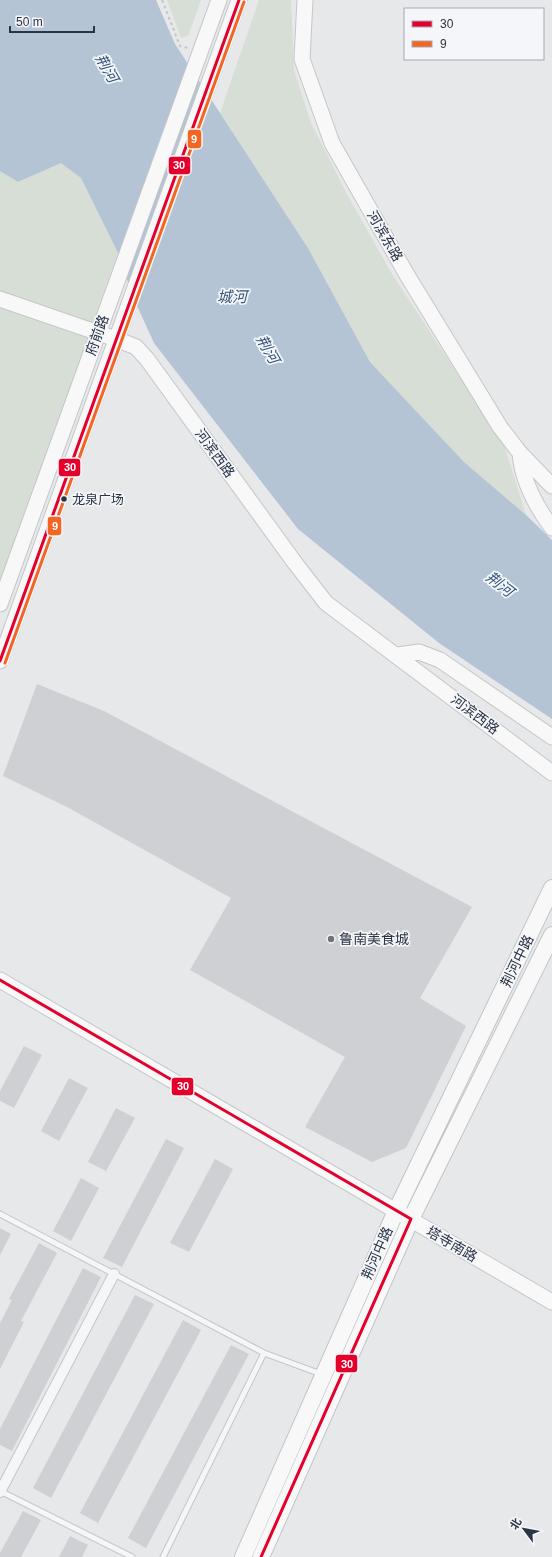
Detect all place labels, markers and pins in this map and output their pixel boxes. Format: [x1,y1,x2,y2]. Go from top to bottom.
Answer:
place label: 龙泉广场 [72,492,124,507]
marker: 龙泉广场 [59,494,69,504]
place label: 鲁南美食城 [339,931,409,947]
marker: 鲁南美食城 [326,934,336,944]

